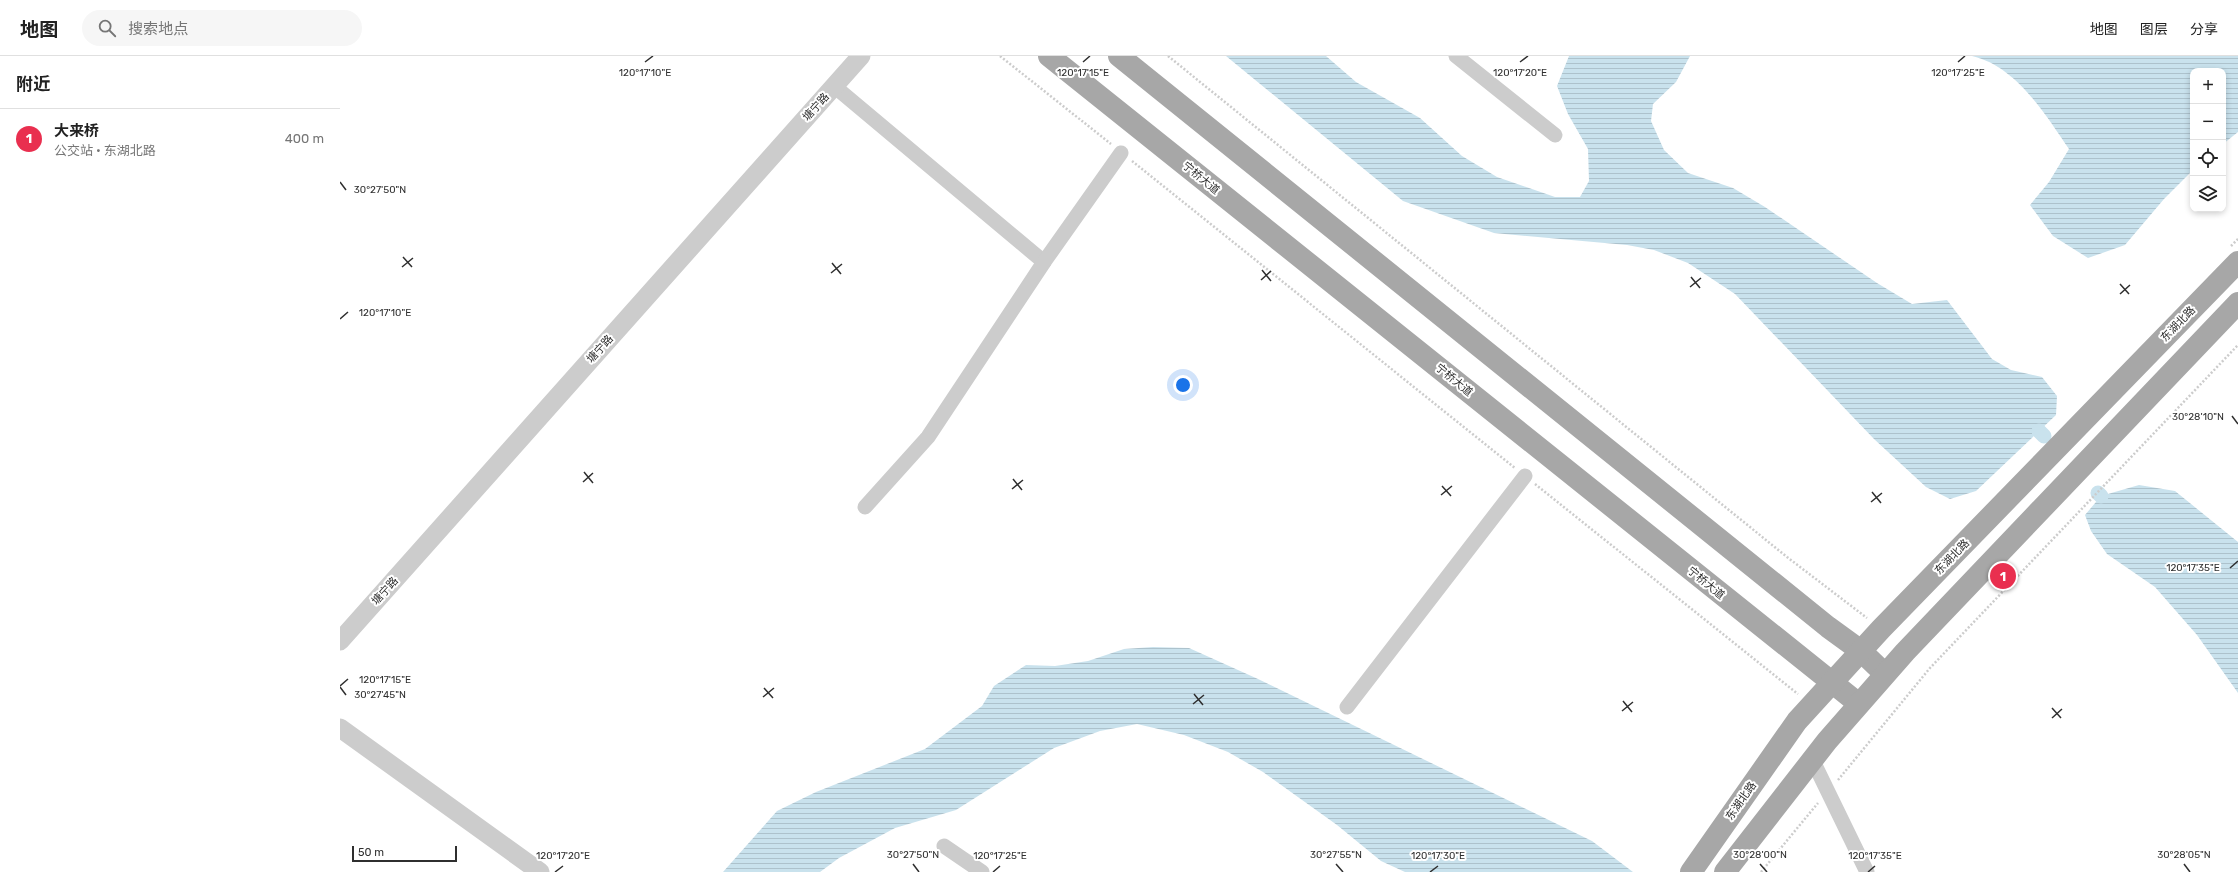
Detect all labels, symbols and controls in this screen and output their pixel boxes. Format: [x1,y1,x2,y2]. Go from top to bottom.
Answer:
search box [82,10,362,46]
icon: search [96,17,118,39]
text: 地图 [20,18,58,41]
text: 搜索地点 [128,20,188,38]
text: 地图 [2090,21,2118,38]
text: 图层 [2140,21,2168,38]
text: 分享 [2190,21,2218,38]
text: 120°17'10"E [619,67,671,79]
text: 120°17'15"E [1057,67,1109,79]
text: 120°17'20"E [1493,67,1547,79]
text: 120°17'25"E [1931,67,1985,79]
map controls [2190,68,2226,212]
button: + [2190,68,2226,104]
text: 附近 [16,74,50,94]
street label: 塘宁路 [800,90,832,124]
button: − [2190,104,2226,140]
text: 大来桥 [54,122,99,140]
text: 1 [26,131,32,146]
text: 400 m [285,131,324,146]
button: locate [2190,140,2226,176]
text: 公交站 · 东湖北路 [54,143,156,158]
street label: 宁桥大道 [1180,159,1222,197]
button: layers [2190,176,2226,212]
text: 30°27'50"N [354,184,406,196]
street label: 东湖北路 [2158,304,2198,344]
text: 120°17'10"E [359,307,411,319]
street label: 塘宁路 [584,332,616,366]
street label: 宁桥大道 [1433,361,1475,399]
your location [1173,375,1193,395]
text: 30°28'10"N [2172,411,2224,423]
street label: 东湖北路 [1932,537,1972,577]
pin: 1 [1990,561,2016,591]
text: 120°17'35"E [2166,562,2220,574]
street label: 宁桥大道 [1685,564,1727,602]
street label: 塘宁路 [369,574,401,608]
text: 120°17'15"E [359,674,411,686]
text: 30°27'45"N [354,689,406,701]
street label: 东湖北路 [1723,779,1759,823]
scale bar [352,844,457,863]
text: 50 m [358,846,384,859]
text: 30°27'50"N [887,849,939,861]
text: 30°27'55"N [1310,849,1362,861]
text: 30°28'00"N [1733,849,1787,861]
text: 30°28'05"N [2157,849,2211,861]
text: 120°17'20"E [536,850,590,862]
text: 120°17'25"E [973,850,1027,862]
text: 120°17'30"E [1411,850,1465,862]
text: 120°17'35"E [1848,850,1902,862]

